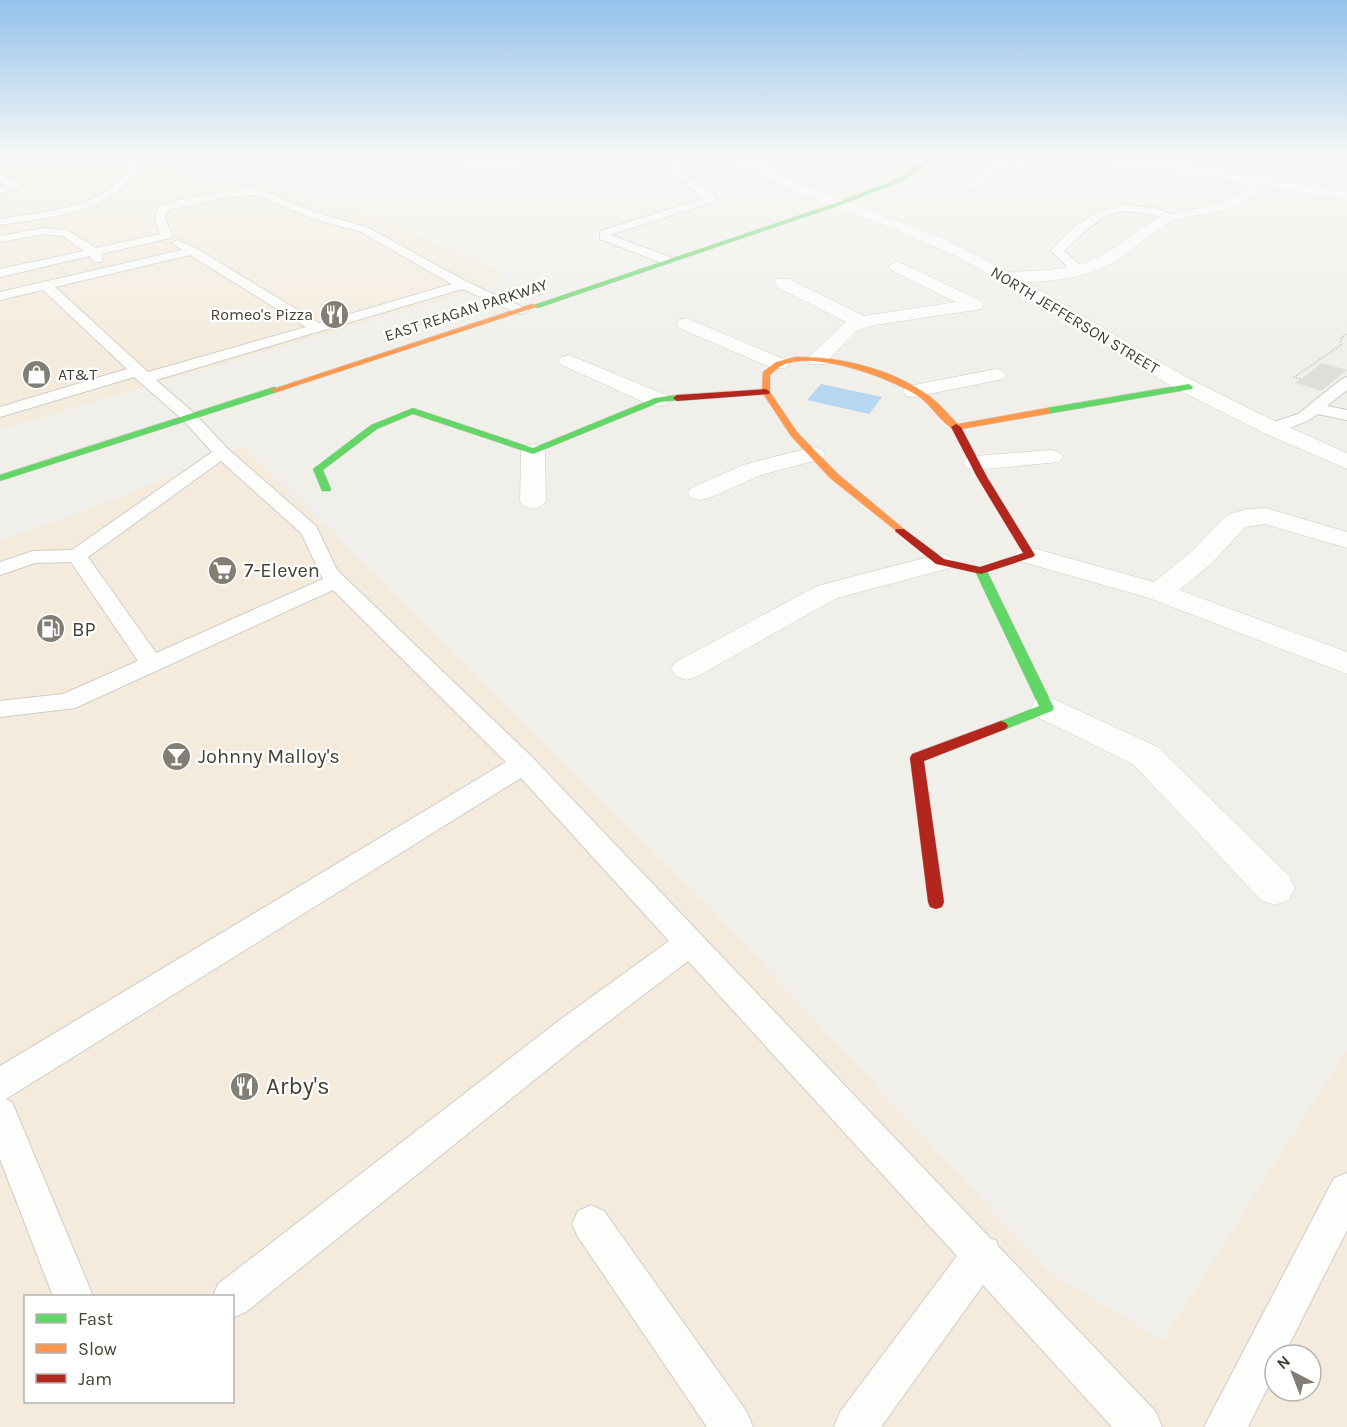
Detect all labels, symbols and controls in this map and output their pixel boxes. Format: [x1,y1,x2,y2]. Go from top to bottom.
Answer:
street label: NORTH JEFFERSON STREET [987,262,1163,378]
street label: EAST REAGAN PARKWAY [382,275,550,345]
restaurant icon: Romeo's Pizza [318,298,350,330]
place label: Romeo's Pizza [211,305,313,324]
shop icon: AT&T [21,358,53,390]
place label: AT&T [58,365,97,384]
supermarket icon: 7-Eleven [207,554,239,586]
place label: 7-Eleven [244,559,320,582]
fuel station icon: BP [35,613,67,645]
place label: BP [72,618,96,641]
bar icon: Johnny Malloy's [161,740,193,772]
place label: Johnny Malloy's [198,745,340,768]
restaurant icon: Arby's [229,1070,261,1102]
place label: Arby's [266,1072,330,1100]
legend [24,1295,234,1403]
text: Fast [78,1308,113,1330]
text: Slow [78,1338,117,1360]
north arrow [1263,1343,1323,1403]
text: N [1273,1351,1294,1373]
text: Jam [78,1368,112,1390]

